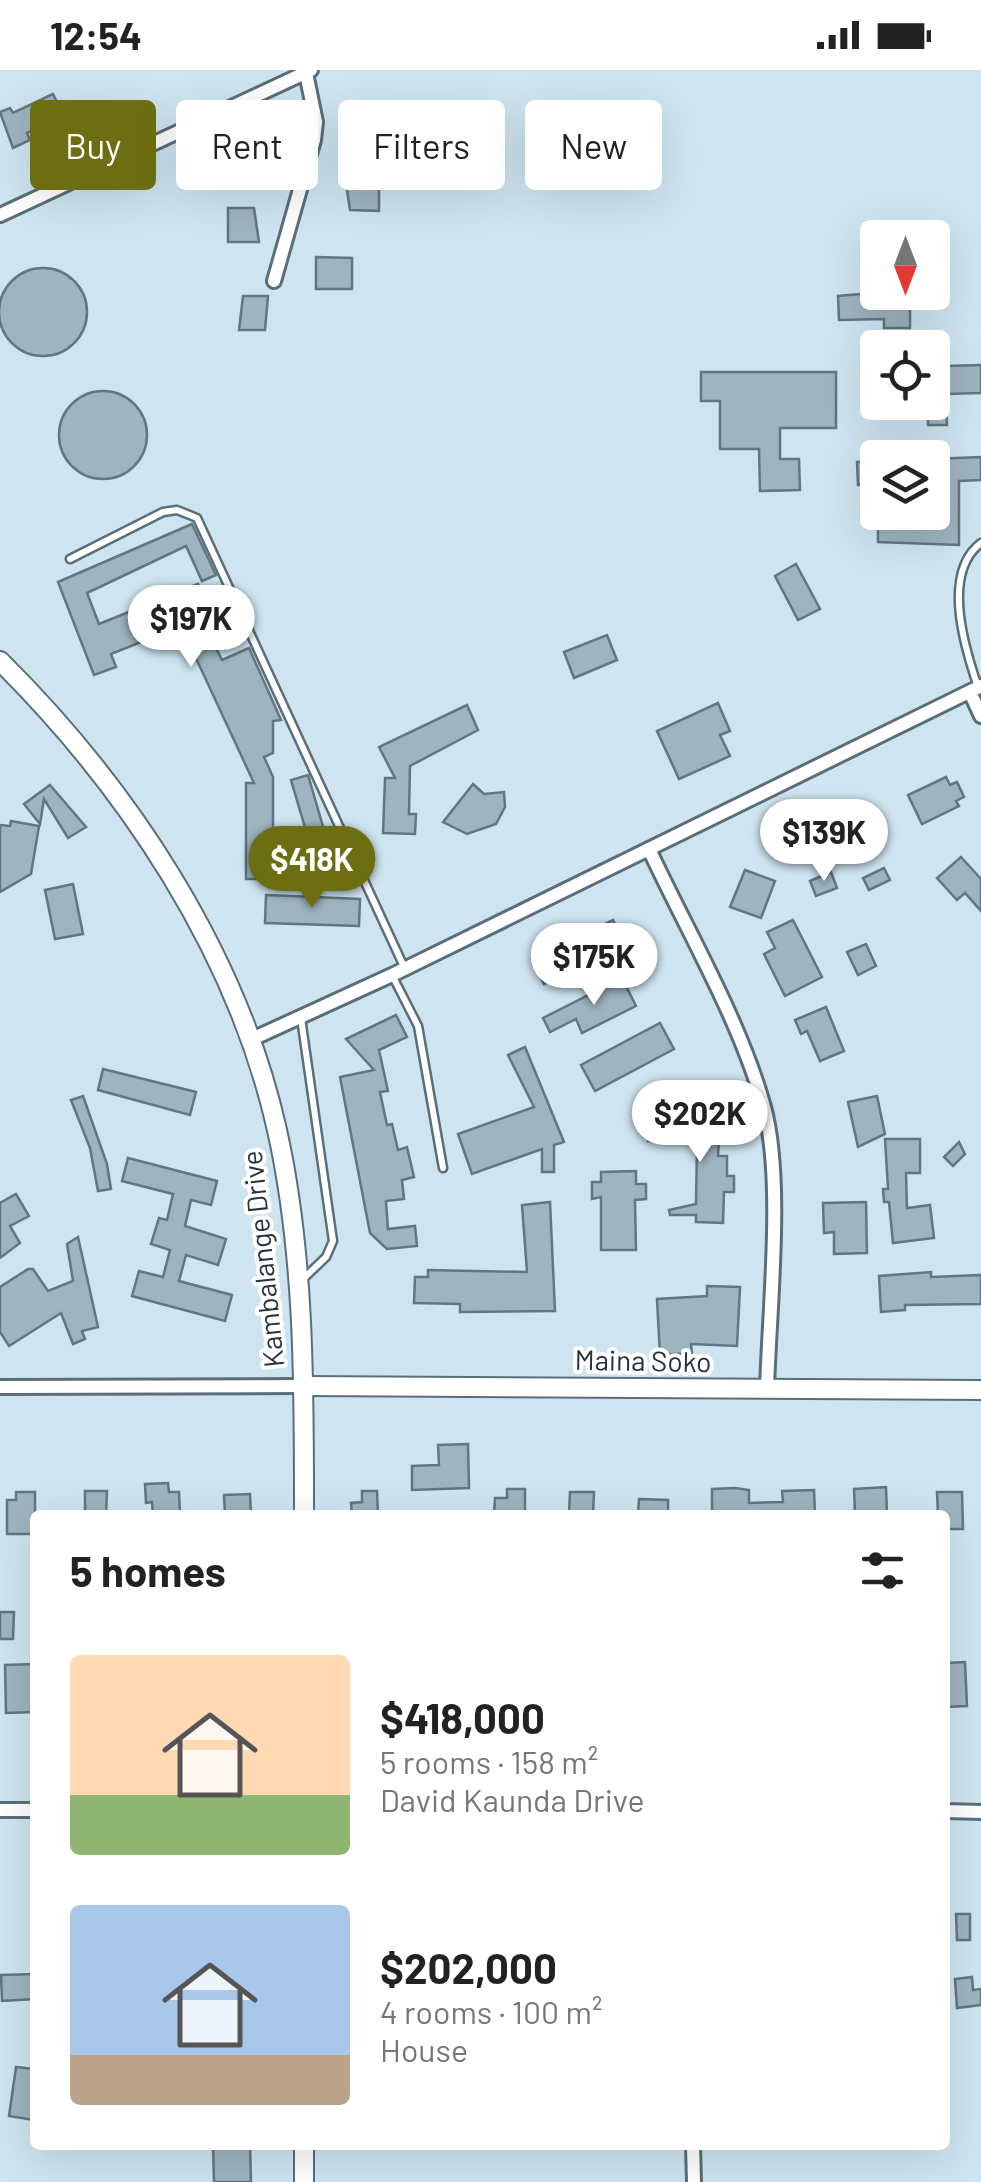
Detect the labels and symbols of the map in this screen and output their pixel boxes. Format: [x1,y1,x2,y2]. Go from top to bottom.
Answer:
north arrow [860,220,950,310]
pin: $197K [121,585,261,670]
pin: $139K [754,799,894,884]
pin: $418K [242,826,382,911]
pin: $175K [524,923,664,1008]
pin: $202K [630,1080,770,1165]
street label: Kambalange Drive [234,1149,290,1369]
street label: Maina Soko [574,1342,712,1378]

